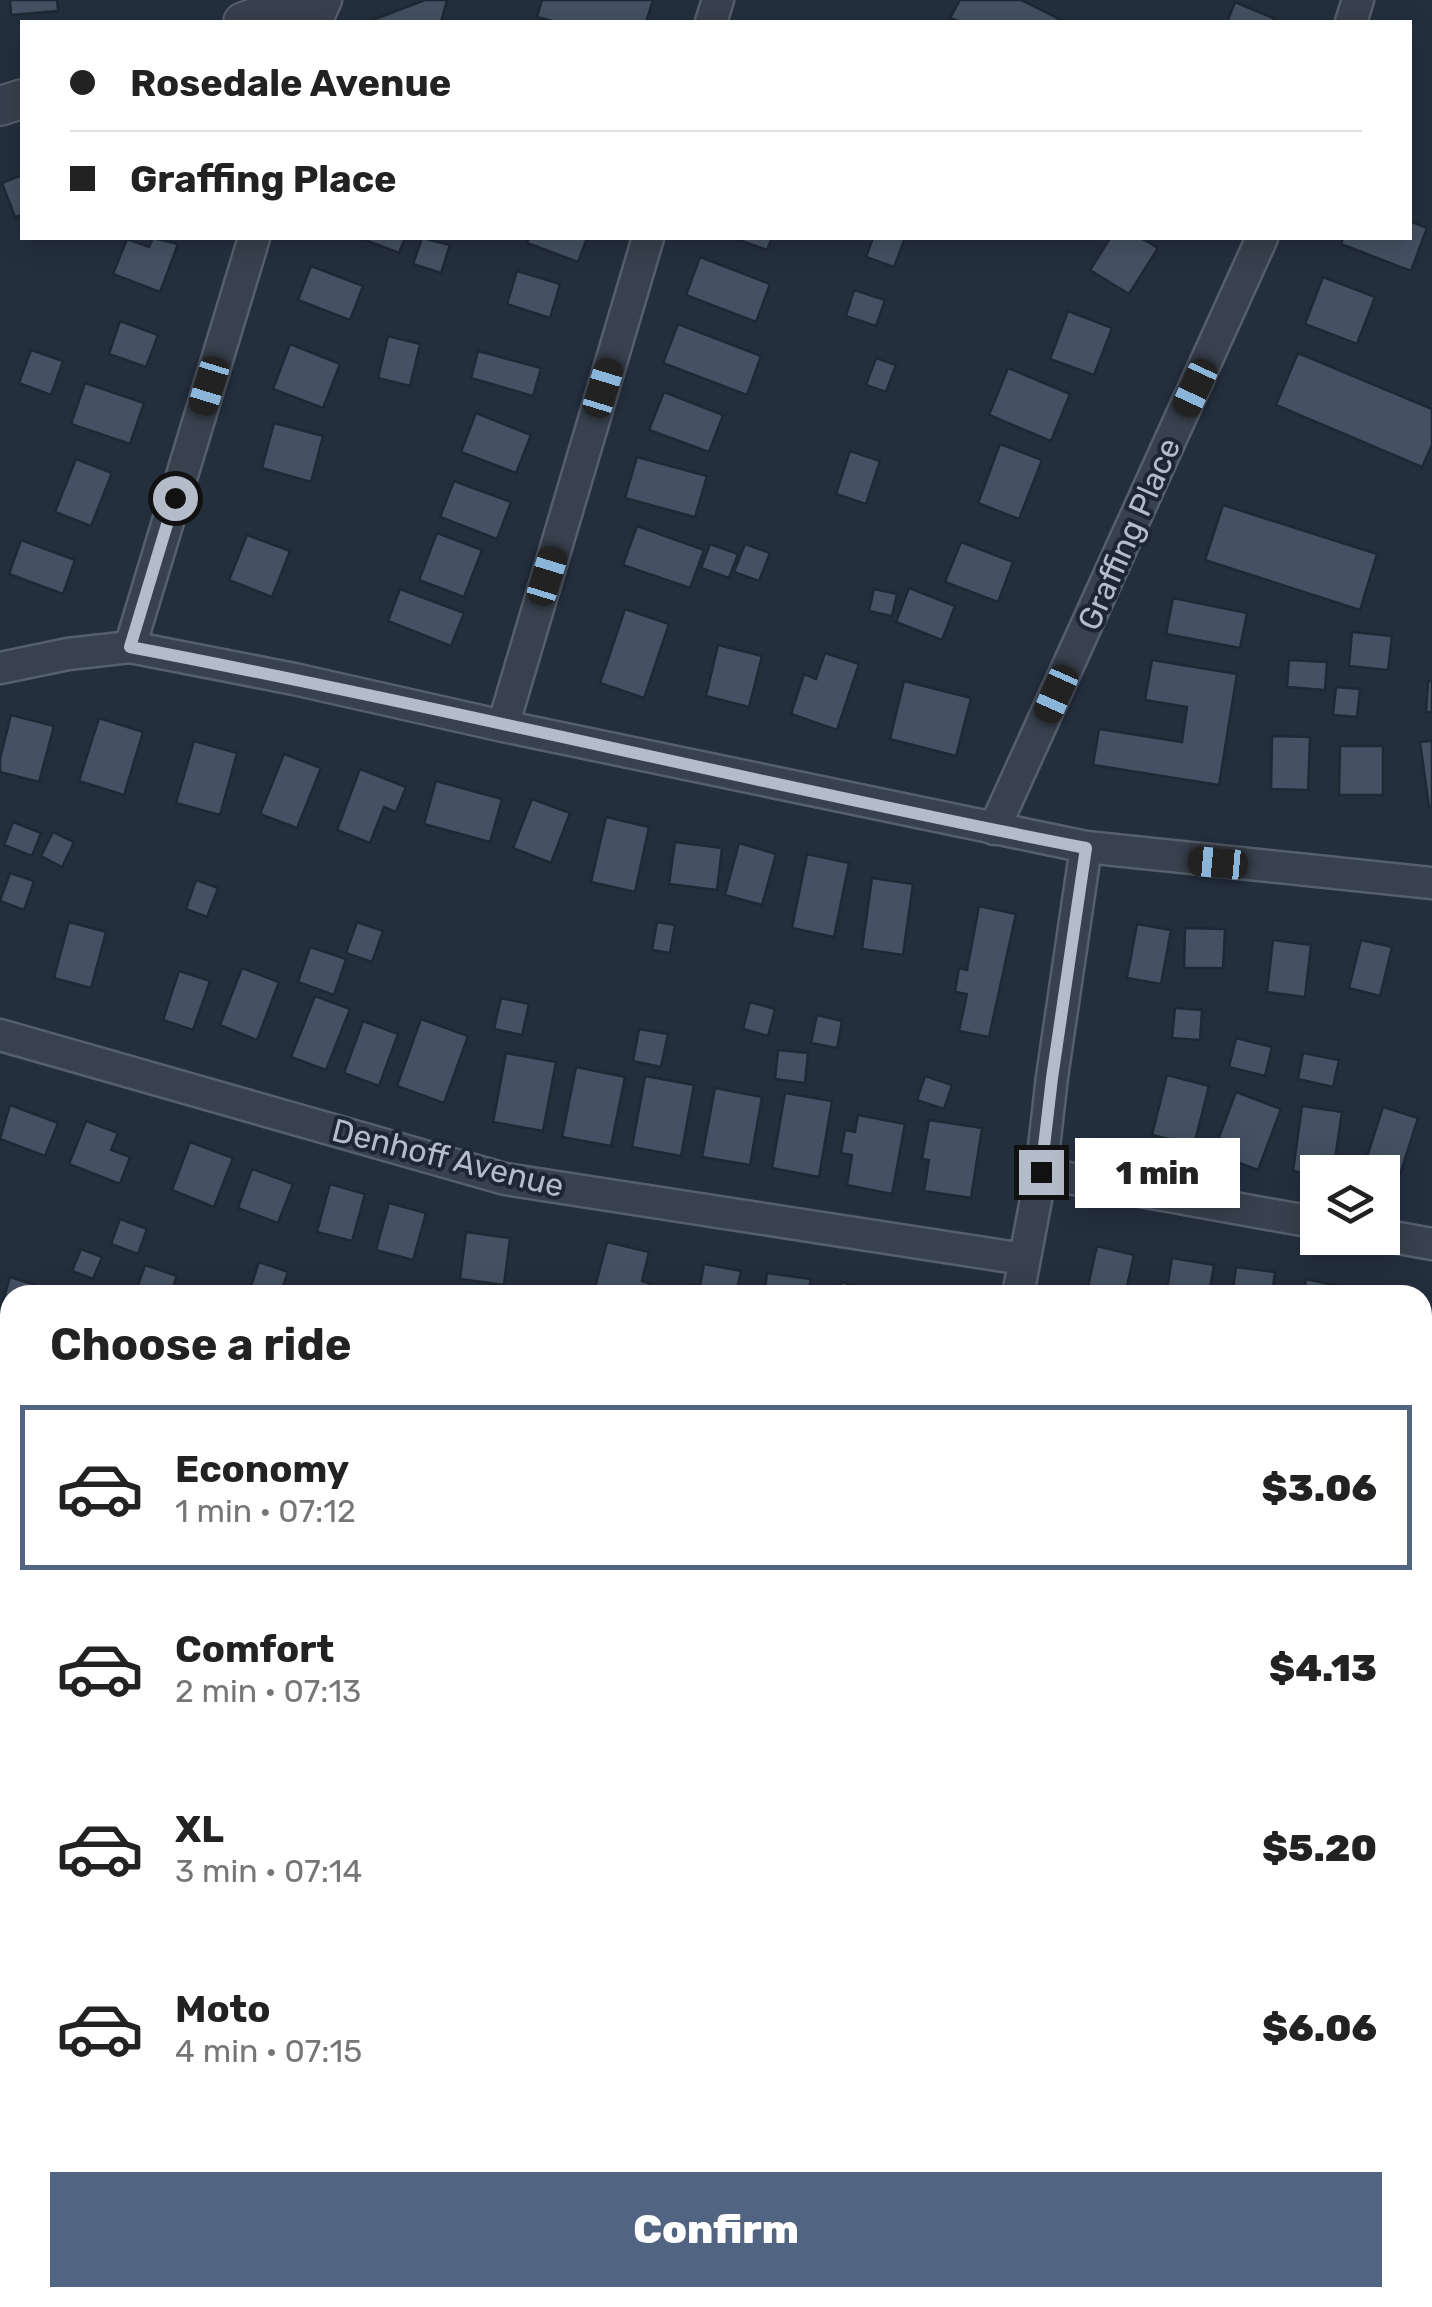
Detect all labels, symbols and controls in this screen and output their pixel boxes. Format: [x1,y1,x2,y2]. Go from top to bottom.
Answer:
text: Rosedale Avenue [130,60,451,106]
text: Graffing Place [130,156,397,202]
car [186,353,232,419]
car [1169,354,1221,422]
car [580,355,626,421]
street label: Graffing Place [1070,432,1188,636]
route start [153,476,198,521]
car [524,543,570,609]
car [1030,660,1082,728]
car [1187,845,1249,881]
street label: Denhoff Avenue [328,1111,568,1205]
callout: 1 min [1076,1137,1241,1207]
route end [1019,1150,1064,1195]
text: 1 min [1116,1154,1199,1192]
map controls [1300,1155,1400,1255]
button: layers [1300,1155,1400,1255]
text: Choose a ride [50,1318,352,1371]
icon: car [55,1443,145,1533]
text: Economy [175,1446,349,1492]
text: $3.06 [1262,1465,1377,1511]
text: 1 min · 07:12 [175,1492,356,1530]
icon: car [55,1623,145,1713]
text: Comfort [175,1626,334,1672]
text: $4.13 [1269,1645,1377,1691]
text: 2 min · 07:13 [175,1672,361,1710]
icon: car [55,1803,145,1893]
text: XL [175,1806,224,1852]
text: $5.20 [1262,1825,1377,1871]
text: 3 min · 07:14 [175,1852,362,1890]
icon: car [55,1983,145,2073]
text: Moto [175,1986,271,2032]
text: $6.06 [1262,2005,1377,2051]
text: 4 min · 07:15 [175,2032,362,2070]
button: Confirm [50,2172,1382,2287]

